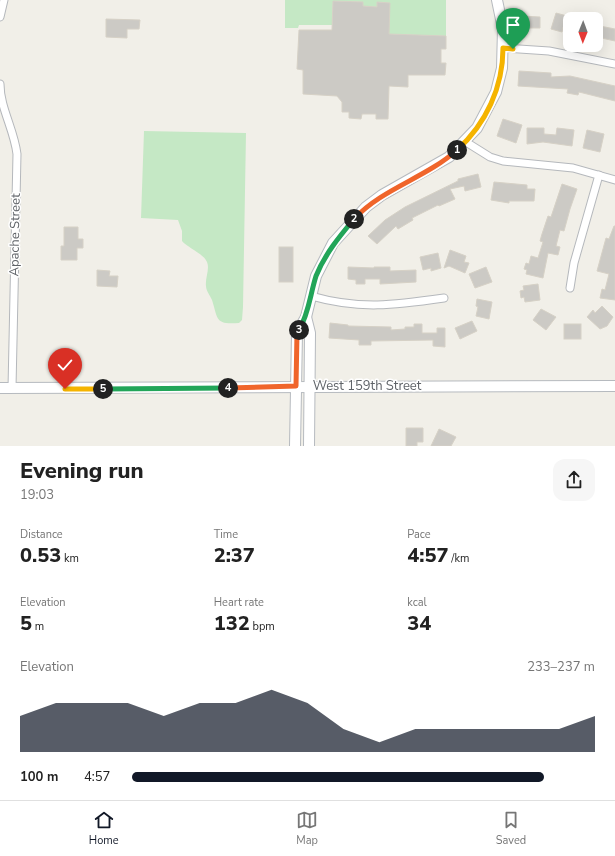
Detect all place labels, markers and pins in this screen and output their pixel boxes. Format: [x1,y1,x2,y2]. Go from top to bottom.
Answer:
pin [496,8,530,49]
pin: 1 [447,140,467,160]
pin: 2 [344,209,364,229]
pin: 3 [289,320,309,340]
pin [48,348,82,389]
pin: 4 [218,378,238,398]
pin: 5 [93,379,113,399]

